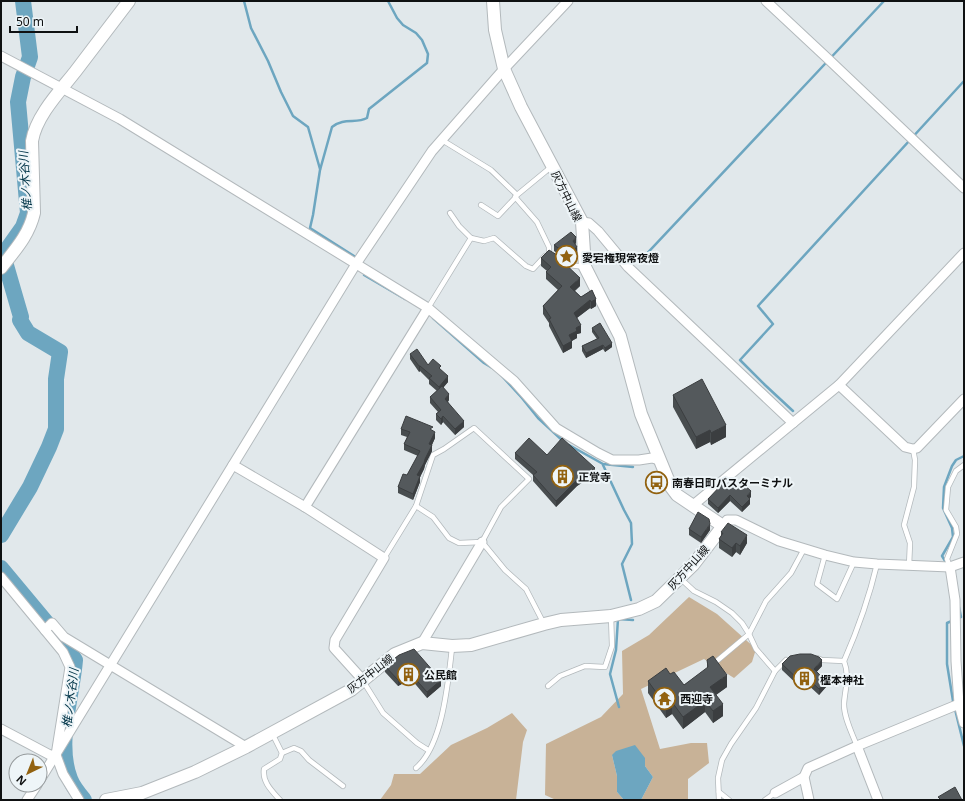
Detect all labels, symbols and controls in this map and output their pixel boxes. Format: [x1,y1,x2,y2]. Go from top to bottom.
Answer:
scale bar [10,8,77,34]
text: 50 m [16,13,44,30]
water label: 椎ノ木谷川 [14,148,36,212]
street label: 灰方中山線 [548,168,586,224]
place icon: 愛宕権現常夜燈 [553,244,579,270]
place label: 愛宕権現常夜燈 [582,250,659,265]
building icon: 正覚寺 [550,463,576,489]
place label: 正覚寺 [578,469,611,484]
bus stop icon: 南春日町バスターミナル [643,469,669,495]
place label: 南春日町バスターミナル [672,475,793,490]
street label: 灰方中山線 [664,542,712,592]
street label: 灰方中山線 [344,650,396,696]
building icon: 公民館 [396,661,422,687]
water label: 椎ノ木谷川 [58,665,82,729]
building icon: 樫本神社 [792,666,818,692]
place label: 公民館 [424,667,457,682]
place label: 樫本神社 [820,672,864,687]
temple icon: 西迎寺 [652,685,678,711]
place label: 西迎寺 [680,691,713,706]
north arrow [8,753,48,793]
text: N [12,772,29,789]

